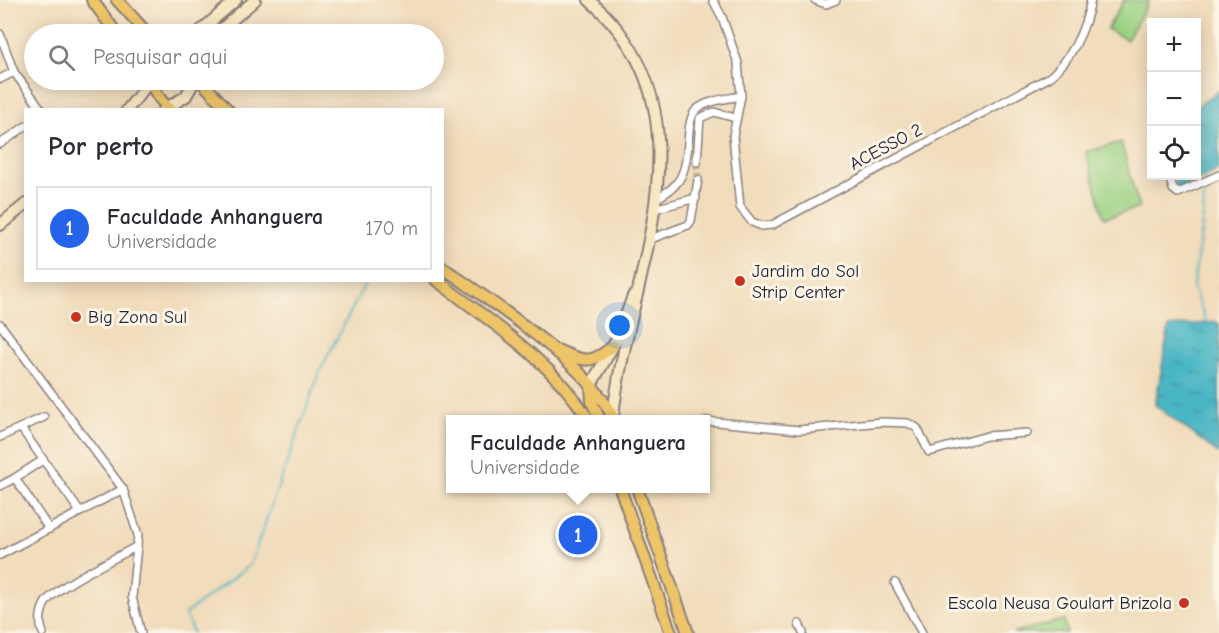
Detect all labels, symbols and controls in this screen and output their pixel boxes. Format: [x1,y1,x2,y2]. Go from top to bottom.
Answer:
map controls [1147,18,1201,180]
button: + [1147,18,1201,72]
search box [24,24,444,90]
icon: search [45,41,78,74]
text: Pesquisar aqui [93,44,228,70]
button: − [1147,72,1201,126]
street label: ACESSO 2 [846,119,926,175]
button: locate [1147,126,1201,180]
text: Por perto [48,132,154,162]
text: Faculdade Anhanguera [107,204,323,230]
text: 1 [66,217,73,240]
text: 170 m [365,217,418,240]
text: Universidade [107,230,217,253]
place label: Jardim do Sol Strip Center [752,261,859,303]
marker: Jardim do Sol Strip Center [733,274,747,288]
place label: Big Zona Sul [88,307,187,328]
marker: Big Zona Sul [69,310,83,324]
your location [605,311,634,340]
popup [446,415,710,493]
text: Faculdade Anhanguera [470,430,686,456]
text: Universidade [470,456,580,479]
pin: 1 [558,512,598,558]
place label: Escola Neusa Goulart Brizola [948,593,1172,614]
marker: Escola Neusa Goulart Brizola [1177,596,1191,610]

